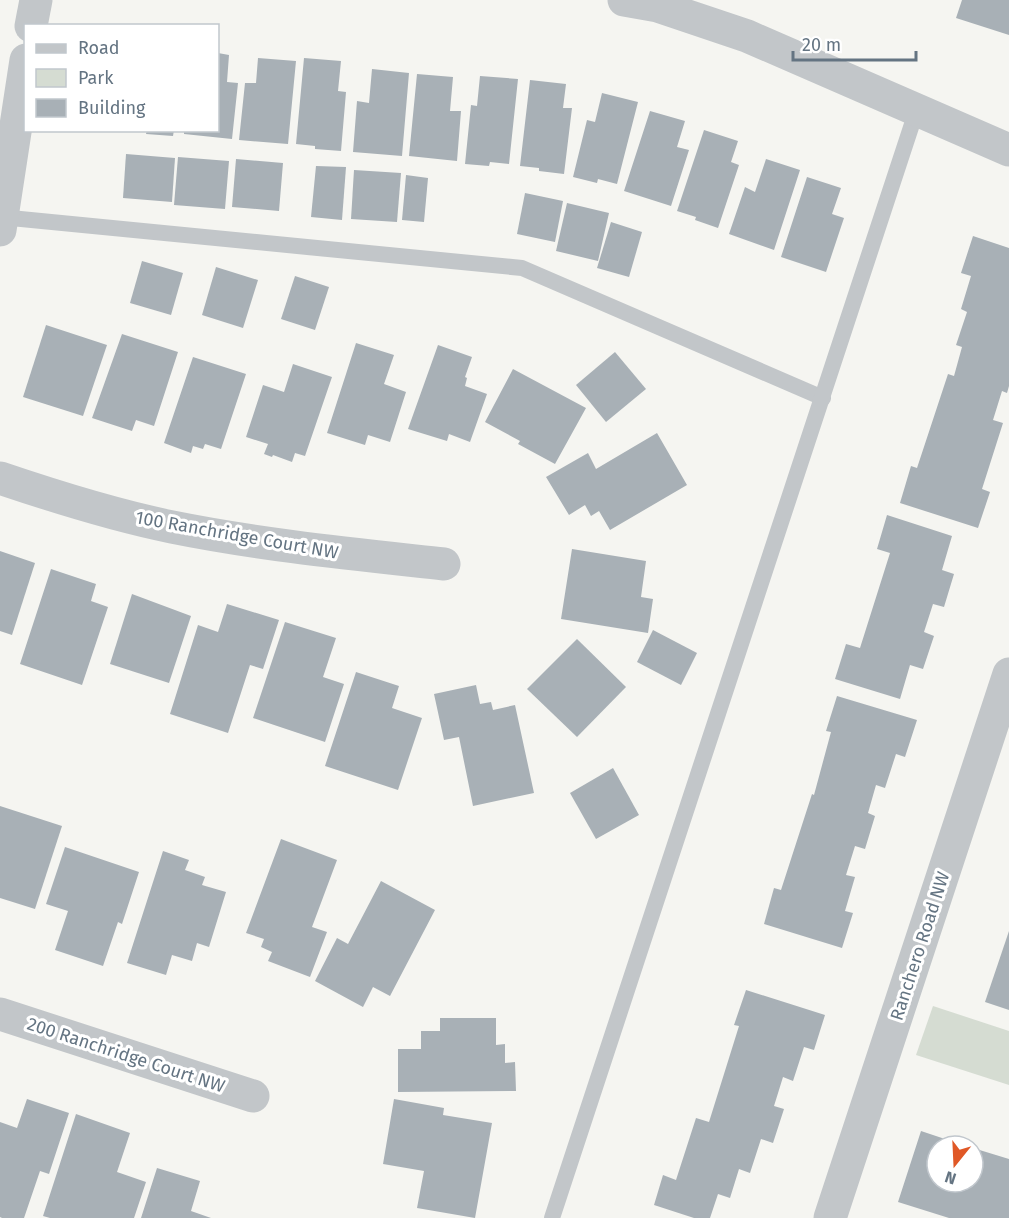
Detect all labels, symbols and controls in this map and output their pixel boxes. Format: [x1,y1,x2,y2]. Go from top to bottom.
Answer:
legend [24,24,219,132]
scale bar [793,24,916,62]
text: 20 m [802,34,841,56]
text: Road [78,37,120,59]
text: Park [78,67,114,89]
text: Building [78,97,146,119]
street label: 100 Ranchridge Court NW [134,506,340,564]
street label: Ranchero Road NW [886,869,954,1023]
street label: 200 Ranchridge Court NW [24,1013,228,1097]
north arrow [925,1134,985,1194]
text: N [943,1167,958,1188]

